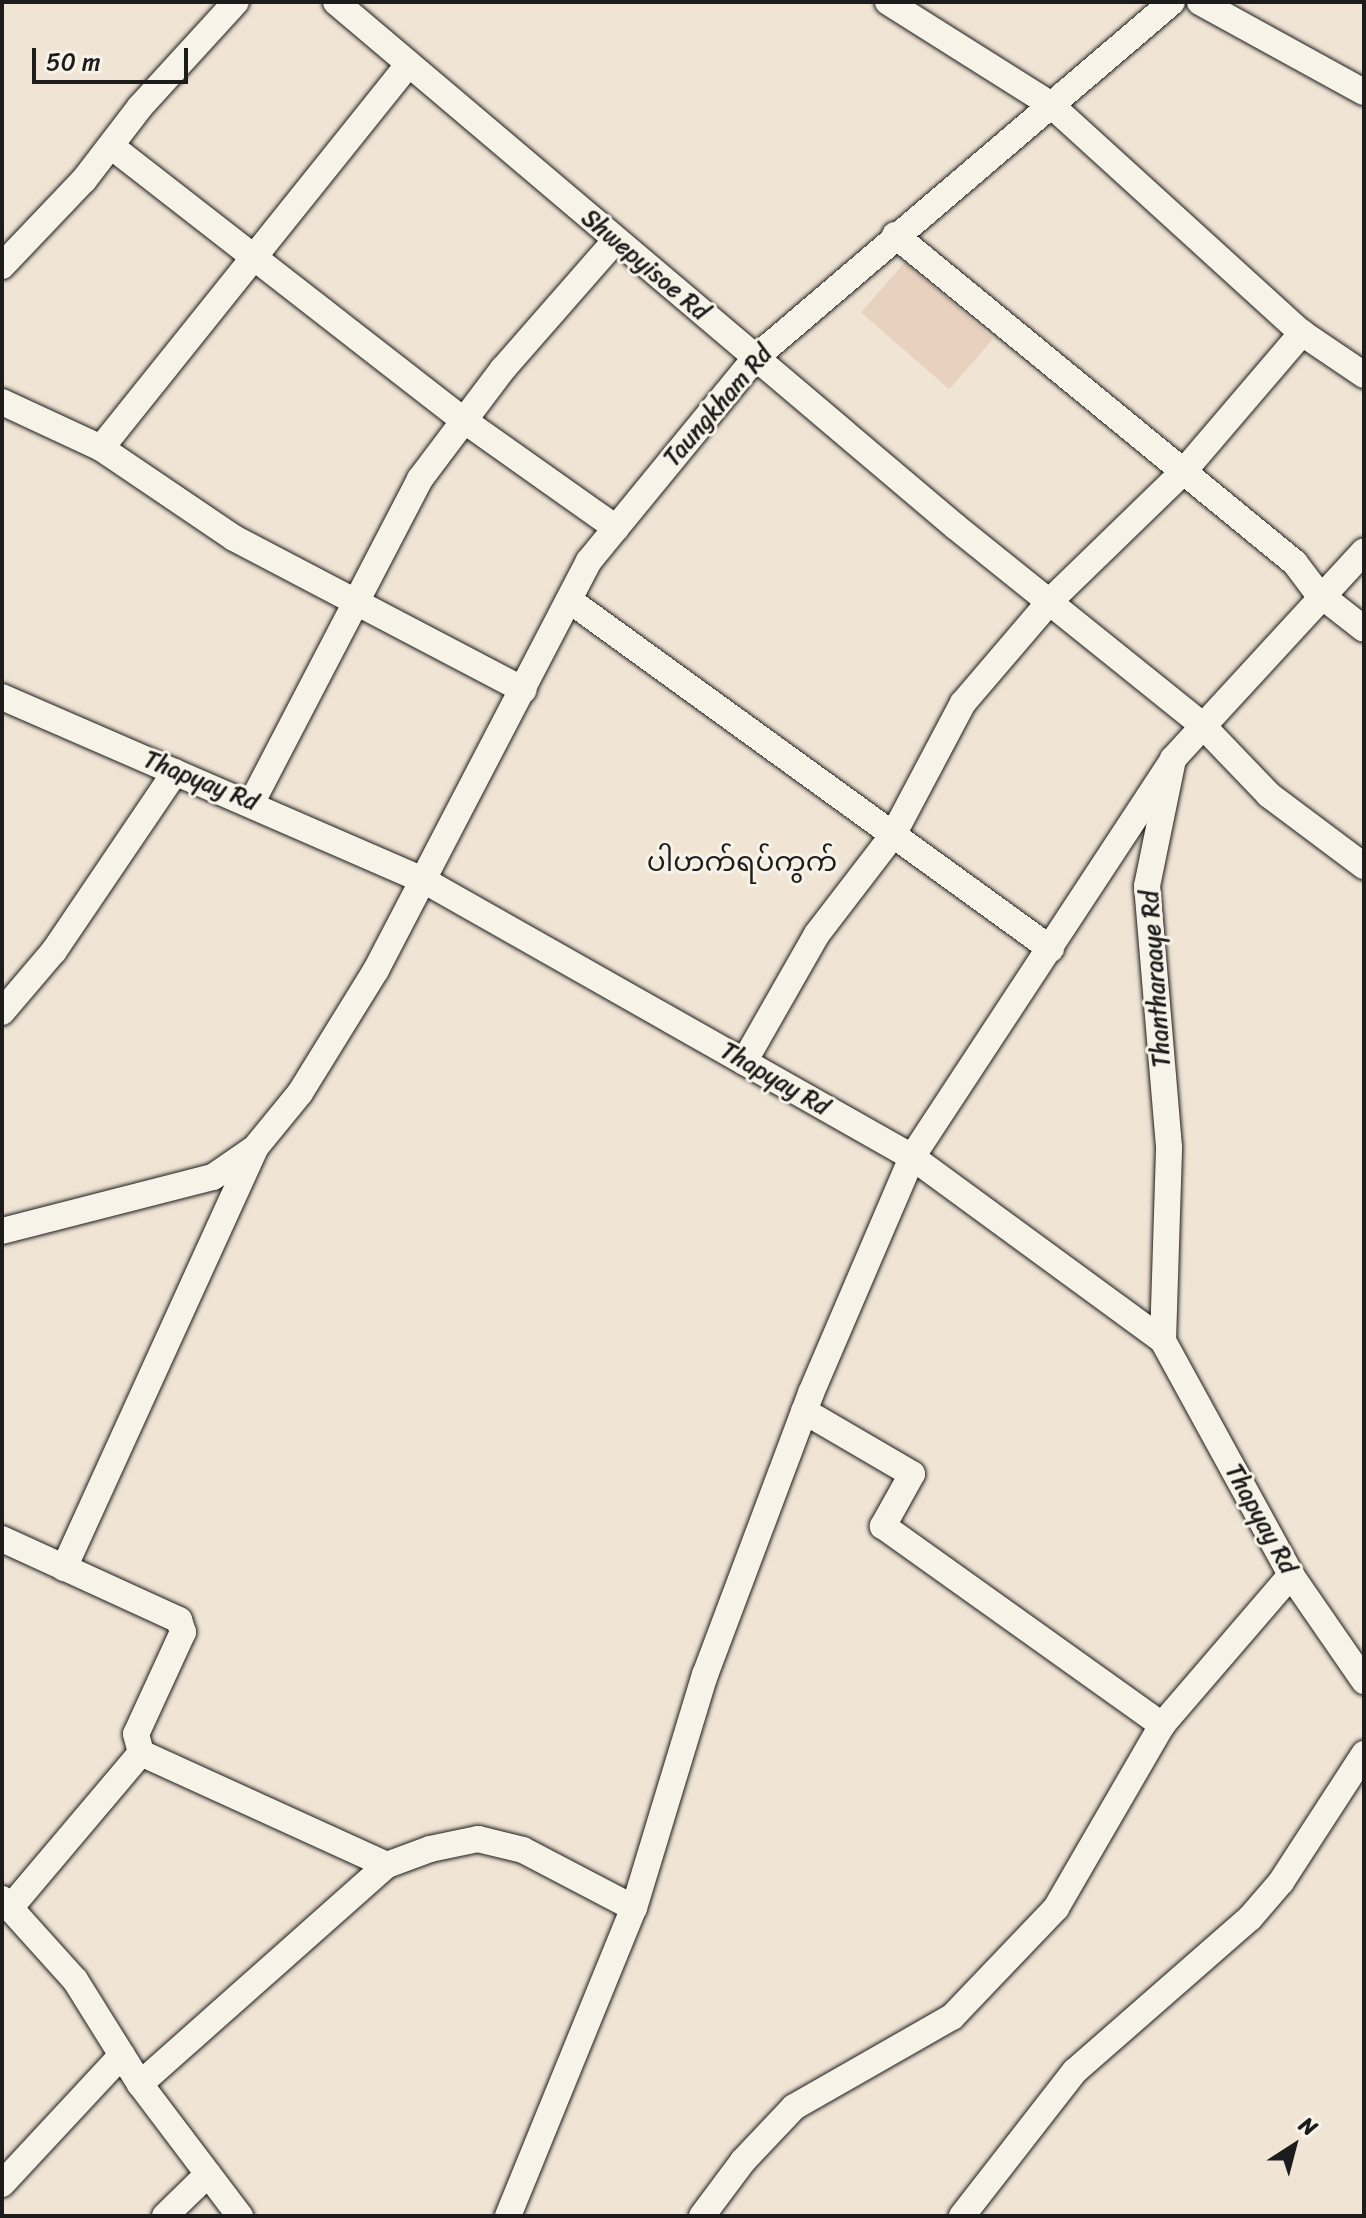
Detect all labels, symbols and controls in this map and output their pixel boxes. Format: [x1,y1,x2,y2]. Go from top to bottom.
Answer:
scale bar [36,32,192,82]
text: 50 m [46,41,101,83]
street label: Shwepyisoe Rd [576,203,714,327]
street label: Taungkham Rd [658,340,778,472]
street label: Thapyay Rd [140,745,262,817]
district label: ပါဟက်ရပ်ကွက် [647,845,837,879]
street label: Thantharaaye Rd [1135,890,1177,1068]
street label: Thapyay Rd [715,1036,835,1122]
street label: Thapyay Rd [1219,1459,1303,1579]
north arrow [1254,2106,1334,2186]
text: N [1291,2106,1326,2146]

